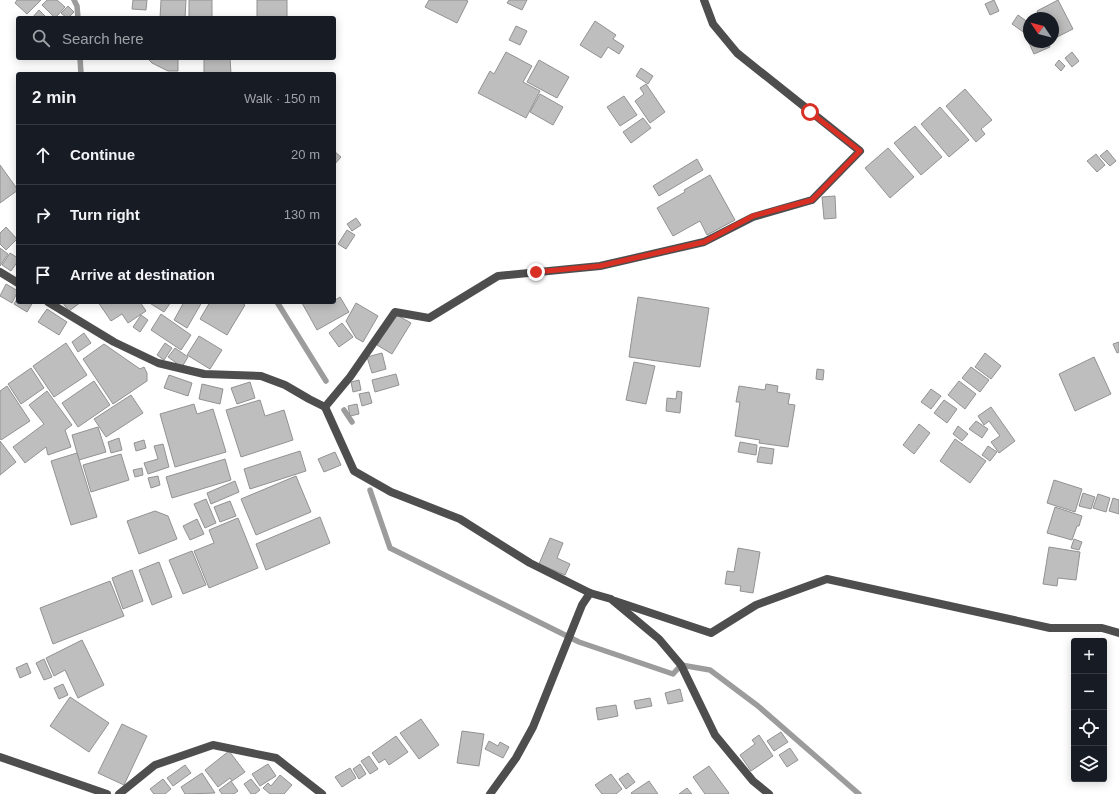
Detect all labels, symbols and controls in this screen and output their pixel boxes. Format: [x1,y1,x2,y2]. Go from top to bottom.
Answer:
north arrow [1023,12,1059,48]
search box [16,16,336,60]
icon: search [30,27,52,49]
text: Search here [62,30,144,47]
text: 2 min [32,88,76,107]
text: Walk · 150 m [244,91,320,106]
route start [801,103,819,121]
icon: ahead [32,144,54,166]
text: Continue [70,146,135,163]
text: 20 m [291,147,320,162]
icon: right [32,204,54,226]
text: Turn right [70,206,140,223]
text: 130 m [284,207,320,222]
route end [527,263,545,281]
icon: arrive [32,264,54,286]
text: Arrive at destination [70,266,215,283]
map controls [1071,638,1107,782]
button: + [1071,638,1107,674]
button: − [1071,674,1107,710]
button: locate [1071,710,1107,746]
button: layers [1071,746,1107,782]

